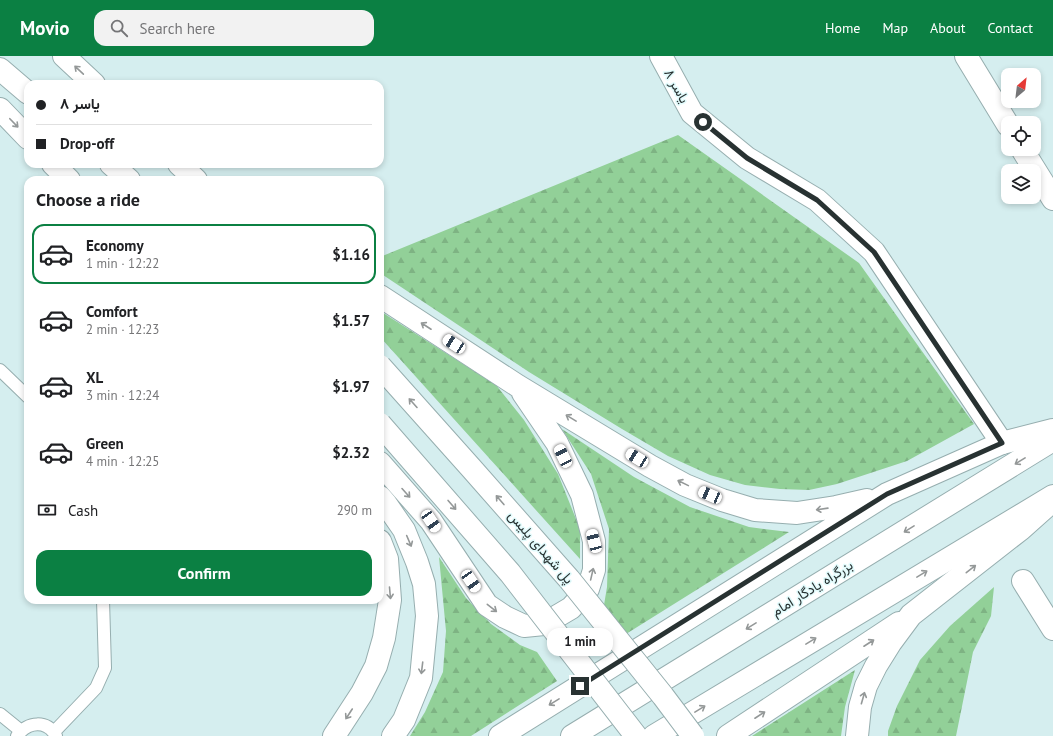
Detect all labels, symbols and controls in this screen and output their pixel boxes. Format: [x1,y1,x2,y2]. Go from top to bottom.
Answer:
search box [94,10,374,46]
text: Movio [20,16,70,40]
icon: search [108,17,130,39]
text: Search here [140,19,215,38]
text: Home [825,19,860,37]
text: Map [882,19,908,37]
text: About [930,19,966,37]
text: Contact [988,19,1033,37]
one-way arrow [74,65,84,75]
street label: یاسر ۸ [660,66,694,106]
north arrow [1001,68,1041,108]
map controls [1001,68,1041,204]
text: یاسر ۸ [60,94,100,113]
route start [694,113,712,131]
button: locate [1001,116,1041,156]
one-way arrow [9,118,19,128]
text: Drop-off [60,134,114,153]
button: layers [1001,164,1041,204]
text: Choose a ride [36,188,140,211]
icon: car [38,236,74,272]
text: Economy [86,236,144,255]
text: $1.16 [332,245,370,264]
text: 1 min · 12:22 [86,255,159,272]
icon: car [38,302,74,338]
text: Comfort [86,302,138,321]
text: $1.57 [332,311,370,330]
text: 2 min · 12:23 [86,321,159,338]
one-way arrow [421,322,432,330]
car [441,332,467,356]
icon: car [38,368,74,404]
text: XL [86,368,103,387]
text: $1.97 [332,377,370,396]
text: 3 min · 12:24 [86,387,159,404]
one-way arrow [409,398,418,408]
one-way arrow [566,414,577,422]
icon: car [38,434,74,470]
text: Green [86,434,124,453]
text: $2.32 [332,443,370,462]
car [552,443,574,469]
car [624,447,650,469]
text: 4 min · 12:25 [86,453,159,470]
one-way arrow [1014,457,1026,465]
one-way arrow [678,479,690,487]
car [697,485,723,505]
one-way arrow [401,487,410,497]
one-way arrow [495,495,504,505]
icon: cash [36,499,58,521]
one-way arrow [448,500,457,511]
text: Cash [68,501,98,520]
text: 290 m [337,502,372,519]
one-way arrow [816,505,829,513]
street label: پل شهدای پلیس [503,507,578,588]
car [419,508,443,534]
one-way arrow [903,525,915,533]
car [585,528,603,554]
one-way arrow [405,535,413,547]
button: Confirm [36,550,372,596]
street label: بزرگراه یادگار امام [768,556,856,620]
one-way arrow [965,564,976,573]
car [459,568,483,594]
one-way arrow [589,568,597,581]
one-way arrow [916,570,928,578]
one-way arrow [386,586,393,599]
one-way arrow [486,603,497,612]
one-way arrow [746,622,757,630]
callout: 1 min [547,628,613,656]
text: 1 min [564,633,596,650]
one-way arrow [805,637,817,645]
one-way arrow [863,639,874,647]
one-way arrow [418,661,426,674]
route end [571,677,589,695]
one-way arrow [860,691,867,704]
one-way arrow [548,699,560,707]
one-way arrow [694,704,706,712]
one-way arrow [345,708,353,719]
one-way arrow [754,710,766,718]

